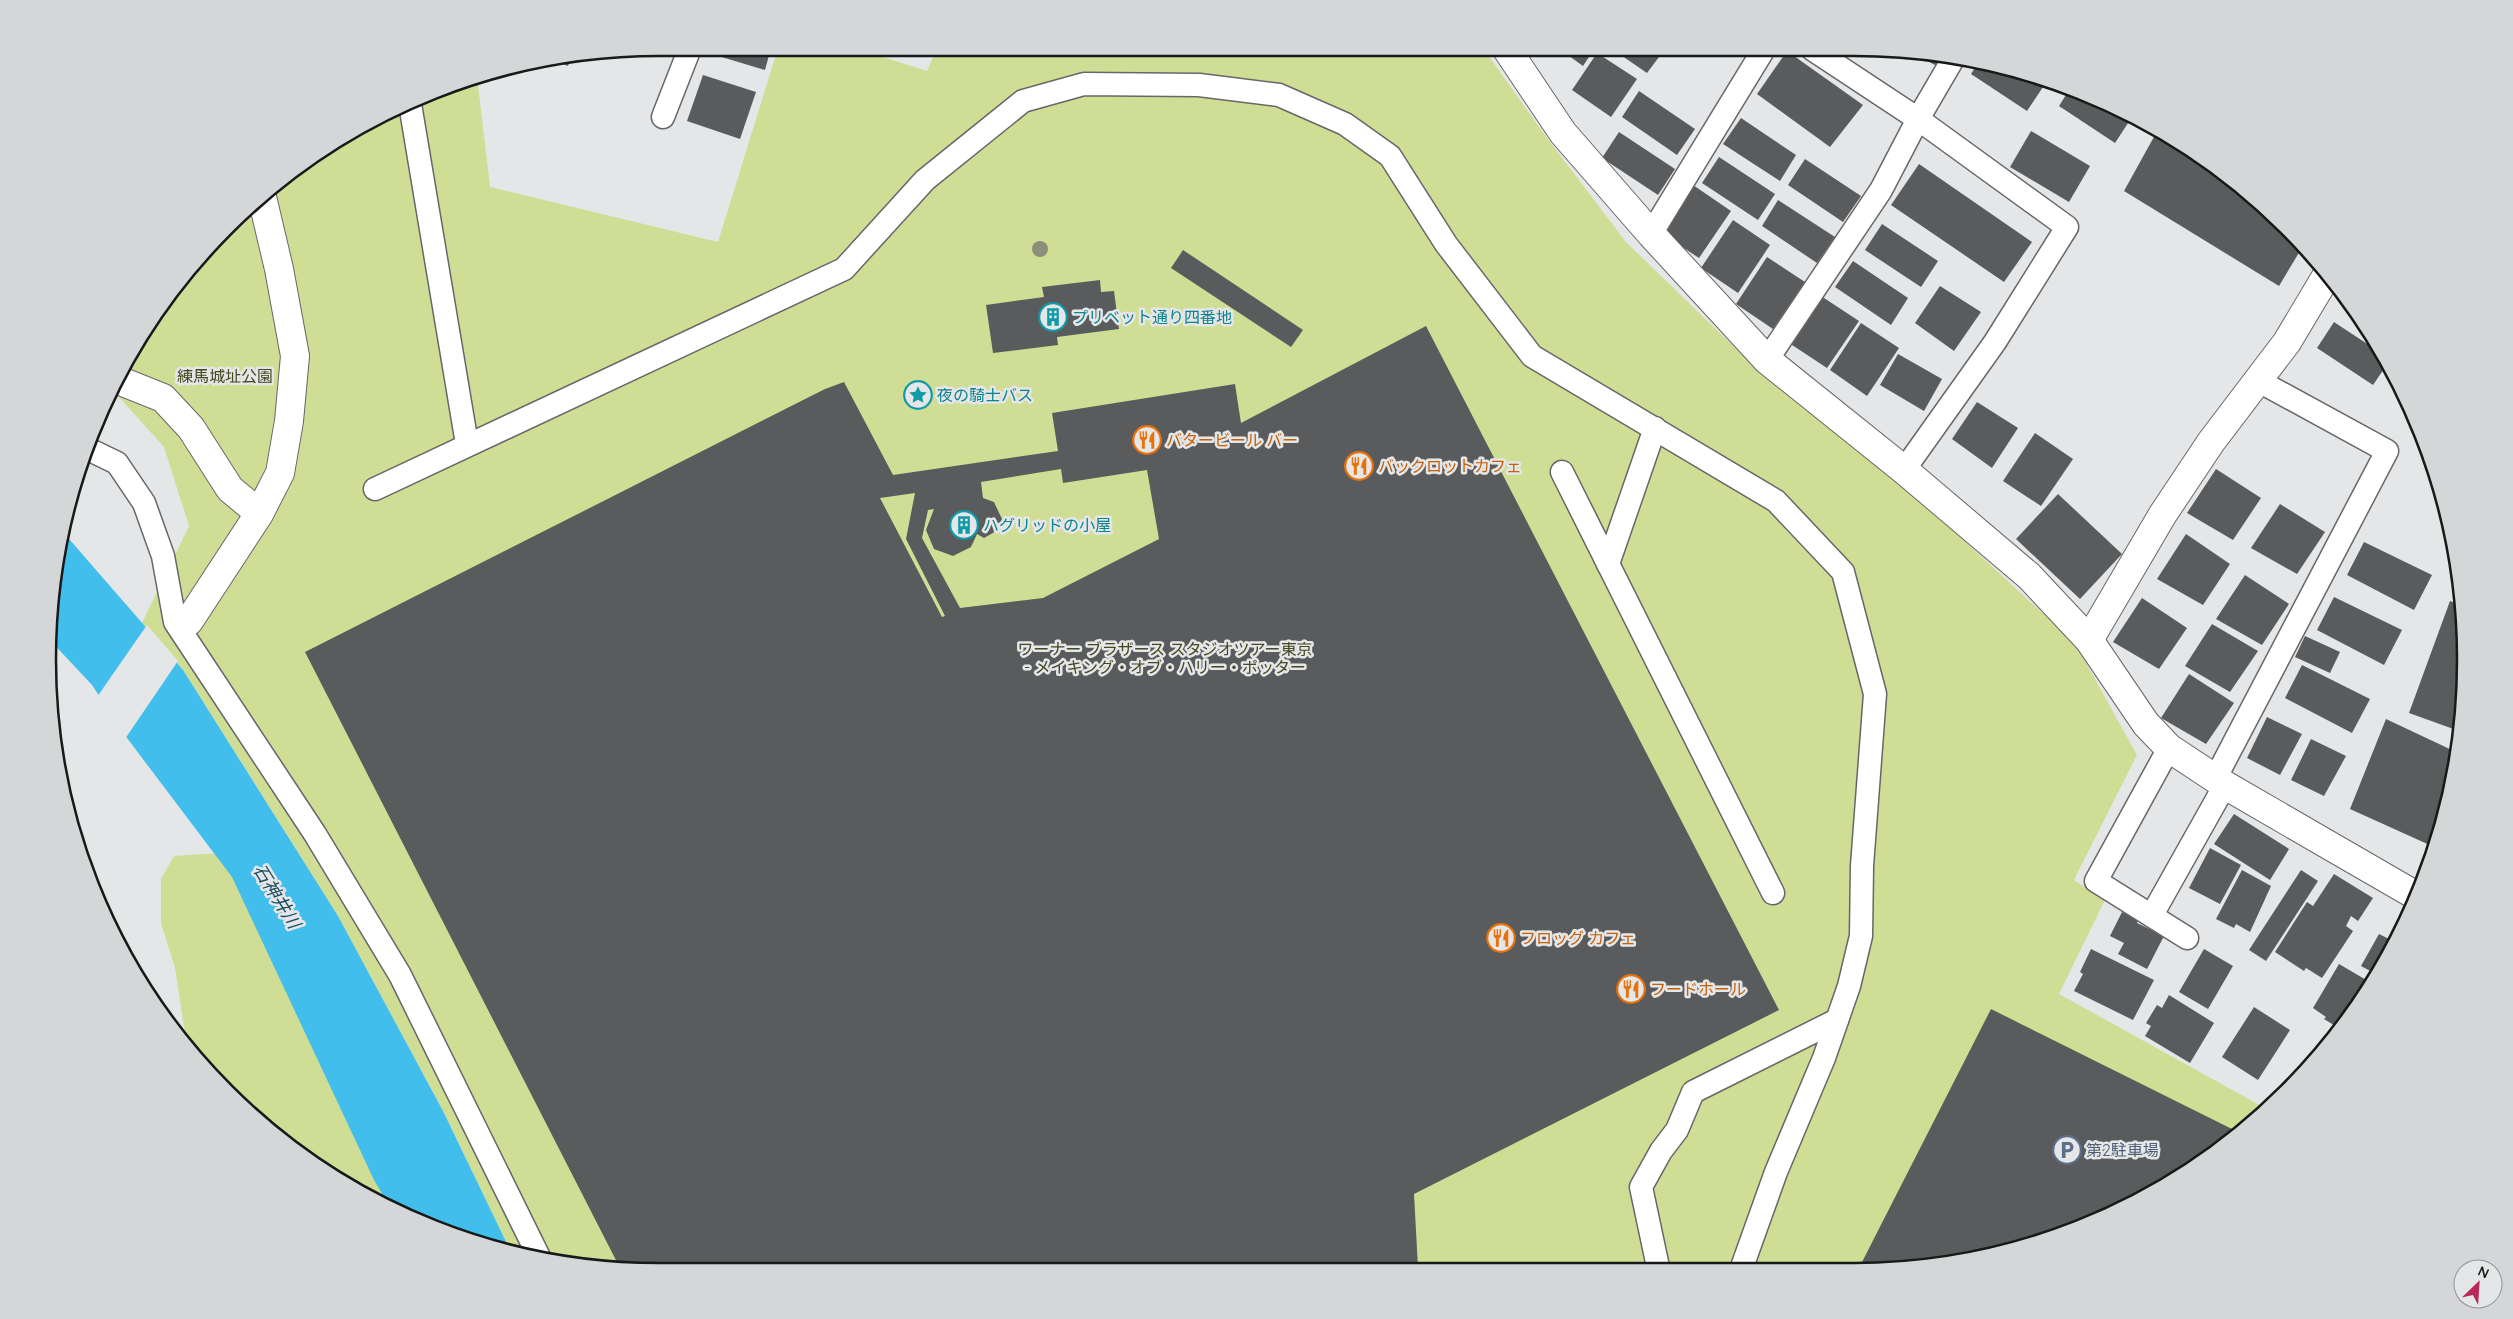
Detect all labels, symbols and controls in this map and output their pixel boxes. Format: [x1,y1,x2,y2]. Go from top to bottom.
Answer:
building icon: プリベット通り四番地 [1038,302,1068,332]
place label: プリベット通り四番地 [1072,307,1232,327]
park label: 練馬城址公園 [177,366,273,386]
place icon: 夜の騎士バス [903,380,933,410]
place label: 夜の騎士バス [937,385,1033,405]
restaurant icon: バタービール バー [1132,425,1162,455]
place label: バタービール バー [1166,430,1298,450]
restaurant icon: バックロットカフェ [1344,451,1374,481]
place label: バックロットカフェ [1378,456,1522,476]
building icon: ハグリッドの小屋 [949,510,979,540]
place label: ハグリッドの小屋 [983,515,1111,535]
park label: ワーナー ブラザース スタジオツアー東京 - メイキング・オブ・ハリー・ポッター [1018,639,1312,677]
water label: 石神井川 [248,859,307,934]
restaurant icon: フロッグ カフェ [1486,923,1516,953]
place label: フロッグ カフェ [1520,928,1636,948]
restaurant icon: フードホール [1616,974,1646,1004]
place label: フードホール [1650,979,1746,999]
parking icon: 第2駐車場 [2052,1135,2082,1165]
place label: 第2駐車場 [2086,1140,2159,1160]
north arrow [2453,1259,2503,1309]
text: N [2475,1262,2492,1283]

